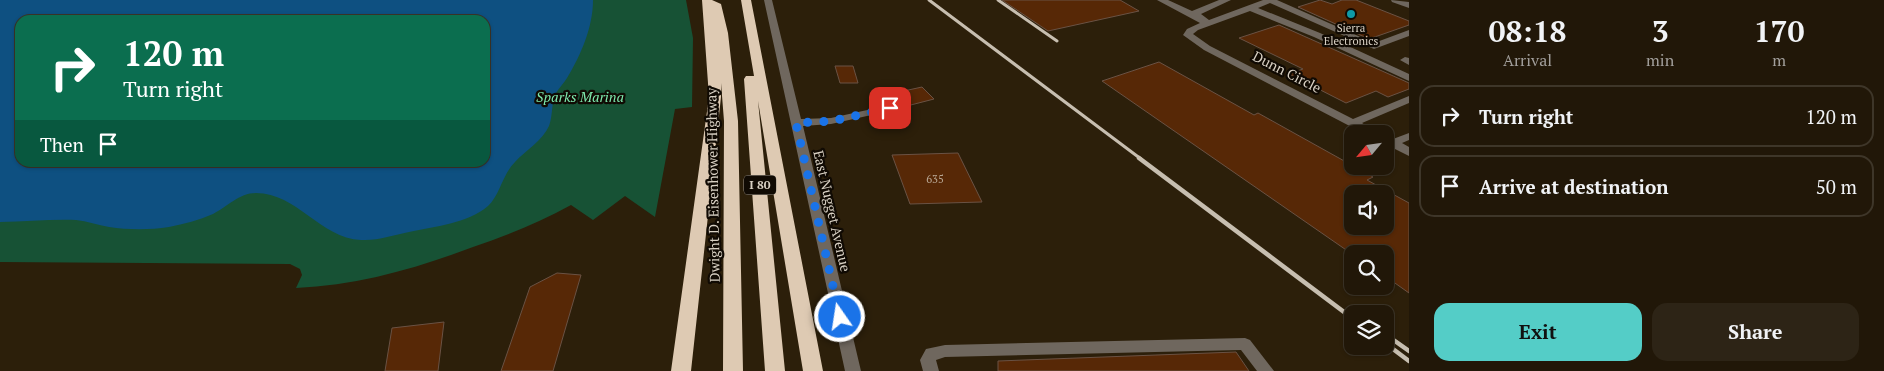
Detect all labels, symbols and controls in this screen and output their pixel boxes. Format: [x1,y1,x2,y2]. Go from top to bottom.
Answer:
marker: Sierra Electronics [1345,8,1357,20]
text: 08:18 [1488,11,1567,51]
text: 3 [1652,11,1669,51]
text: 170 [1754,11,1805,51]
place label: Sierra Electronics [1324,21,1378,48]
text: 120 m [123,30,224,76]
icon: right [40,35,105,100]
street label: Dunn Circle [1250,46,1325,97]
text: Arrival [1503,49,1552,71]
text: min [1646,49,1674,71]
text: m [1772,49,1786,71]
text: Turn right [123,74,223,103]
park label: Sparks Marina [536,87,624,106]
street label: Dwight D. Eisenhower Highway [701,87,724,282]
pin [869,87,911,129]
icon: arrive [876,94,904,122]
icon: right [1436,102,1464,130]
text: Turn right [1479,104,1573,129]
text: 120 m [1806,104,1857,129]
north arrow [1344,125,1394,175]
map controls [1344,125,1394,355]
icon: arrive [94,130,122,158]
text: Then [40,132,84,157]
street label: East Nugget Avenue [809,148,856,273]
house number: 635 [926,172,944,186]
icon: arrive [1436,172,1464,200]
text: Arrive at destination [1479,174,1668,199]
text: 50 m [1816,174,1857,199]
road number: I 80 [744,176,776,194]
button: sound [1344,185,1394,235]
button: search [1344,245,1394,295]
position arrow [813,290,865,342]
button: Exit [1434,303,1642,361]
button: Share [1652,303,1859,361]
button: layers [1344,305,1394,355]

